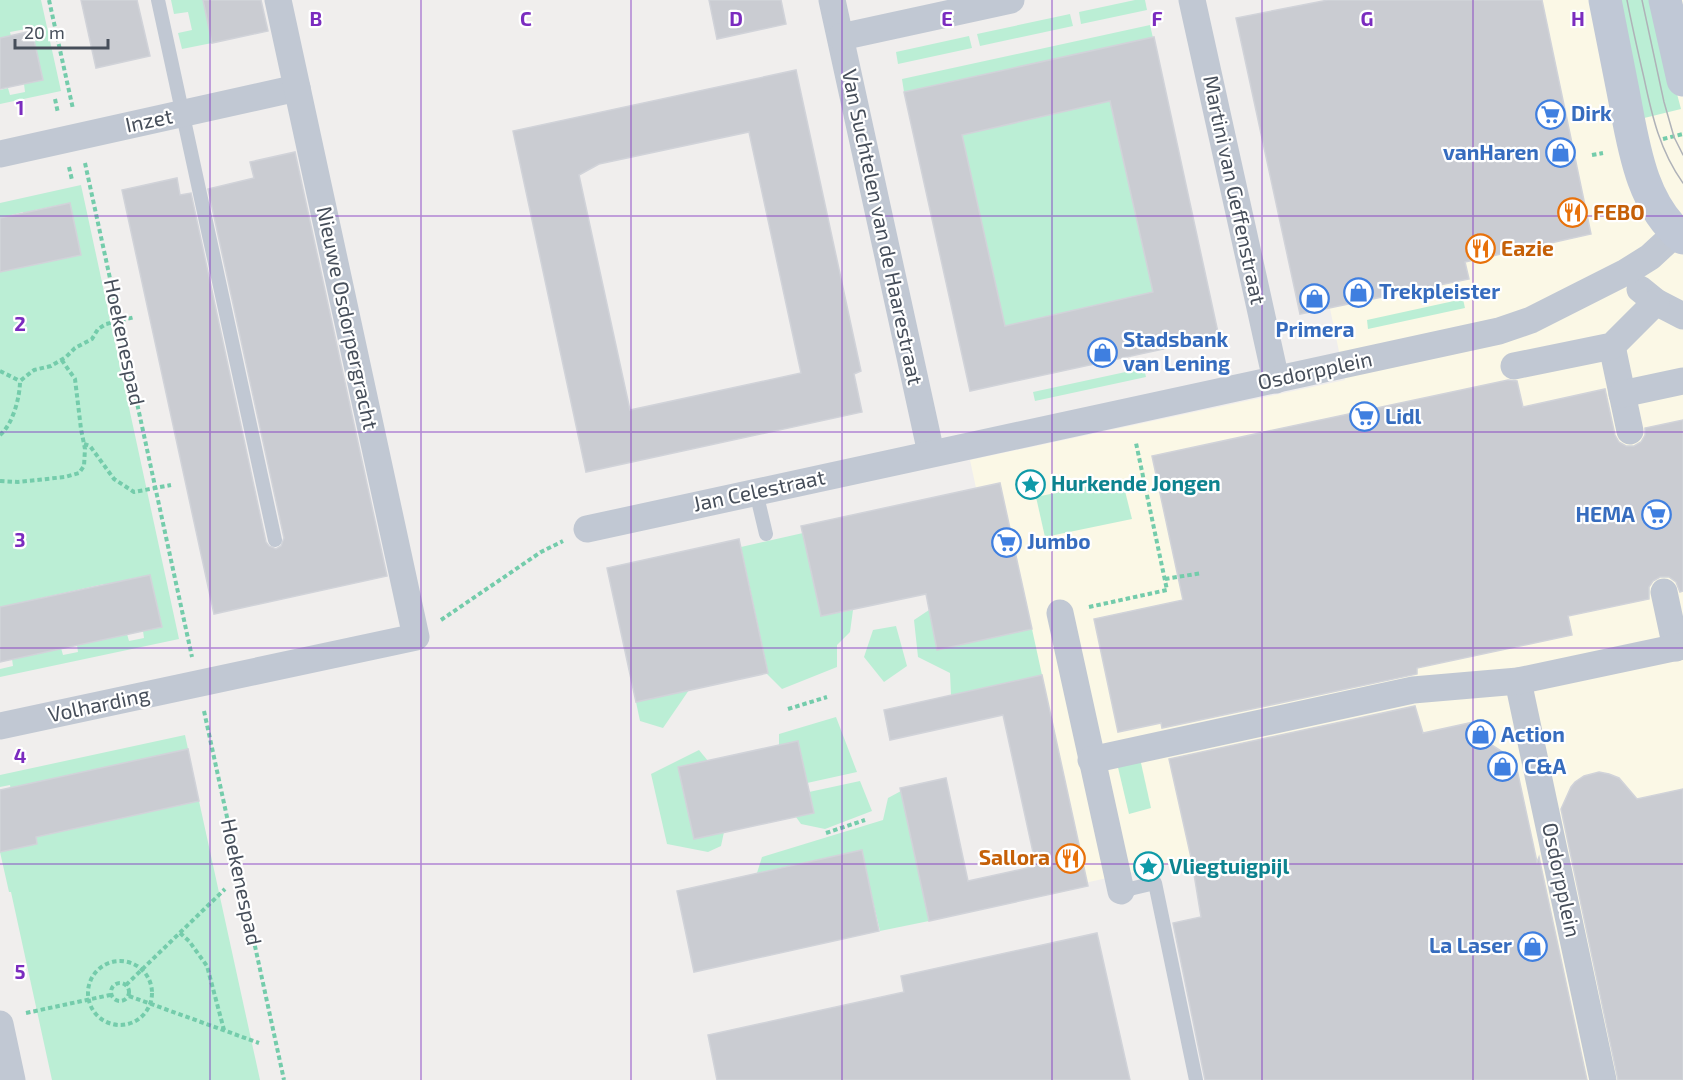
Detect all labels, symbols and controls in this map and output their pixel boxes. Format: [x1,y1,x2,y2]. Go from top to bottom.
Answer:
text: B [310,6,322,30]
text: C [520,6,532,30]
text: D [729,6,743,30]
text: E [941,6,953,30]
text: F [1151,6,1163,30]
text: G [1361,6,1373,30]
text: H [1571,6,1585,30]
scale bar [15,12,108,50]
text: 20 m [24,21,65,43]
street label: Van Suchtelen van de Haarestraat [838,67,929,387]
street label: Martini van Geffenstraat [1199,73,1272,306]
text: 1 [16,95,24,119]
supermarket icon: Dirk [1534,98,1566,130]
place label: Dirk [1571,100,1612,125]
street label: Inzet [123,102,175,137]
shop icon: vanHaren [1544,137,1576,169]
place label: vanHaren [1443,139,1539,164]
restaurant icon: FEBO [1556,197,1588,229]
place label: FEBO [1593,199,1645,224]
street label: Nieuwe Osdorpergracht [313,204,384,432]
restaurant icon: Eazie [1464,233,1496,265]
place label: Eazie [1501,235,1554,260]
street label: Hoekenespad [100,276,151,407]
shop icon: Trekpleister [1342,276,1374,308]
place label: Trekpleister [1379,278,1500,303]
shop icon: Primera [1299,283,1331,315]
text: 2 [14,311,26,335]
place label: Primera [1276,316,1354,341]
place label: Stadsbank van Lening [1123,326,1230,375]
shop icon: Stadsbank van Lening [1086,336,1118,368]
street label: Osdorpplein [1255,345,1374,394]
supermarket icon: Lidl [1348,401,1380,433]
place label: Lidl [1385,403,1422,428]
street label: Jan Celestraat [690,463,827,516]
place icon: Hurkende Jongen [1014,468,1046,500]
place label: Hurkende Jongen [1051,470,1221,495]
supermarket icon: HEMA [1640,499,1672,531]
place label: HEMA [1575,501,1635,526]
supermarket icon: Jumbo [990,526,1022,558]
text: 3 [14,527,26,551]
place label: Jumbo [1027,528,1091,553]
street label: Volharding [46,681,152,726]
shop icon: Action [1464,719,1496,751]
place label: Action [1501,721,1565,746]
text: 4 [14,743,27,767]
shop icon: C&A [1487,751,1519,783]
place label: C&A [1524,753,1567,778]
street label: Hoekenespad [217,816,268,947]
street label: Osdorpplein [1538,820,1587,939]
restaurant icon: Sallora [1055,842,1087,874]
place label: Sallora [979,844,1050,869]
place icon: Vliegtuigpijl [1132,851,1164,883]
place label: Vliegtuigpijl [1169,853,1289,878]
shop icon: La Laser [1517,930,1549,962]
place label: La Laser [1429,932,1512,957]
text: 5 [14,959,26,983]

